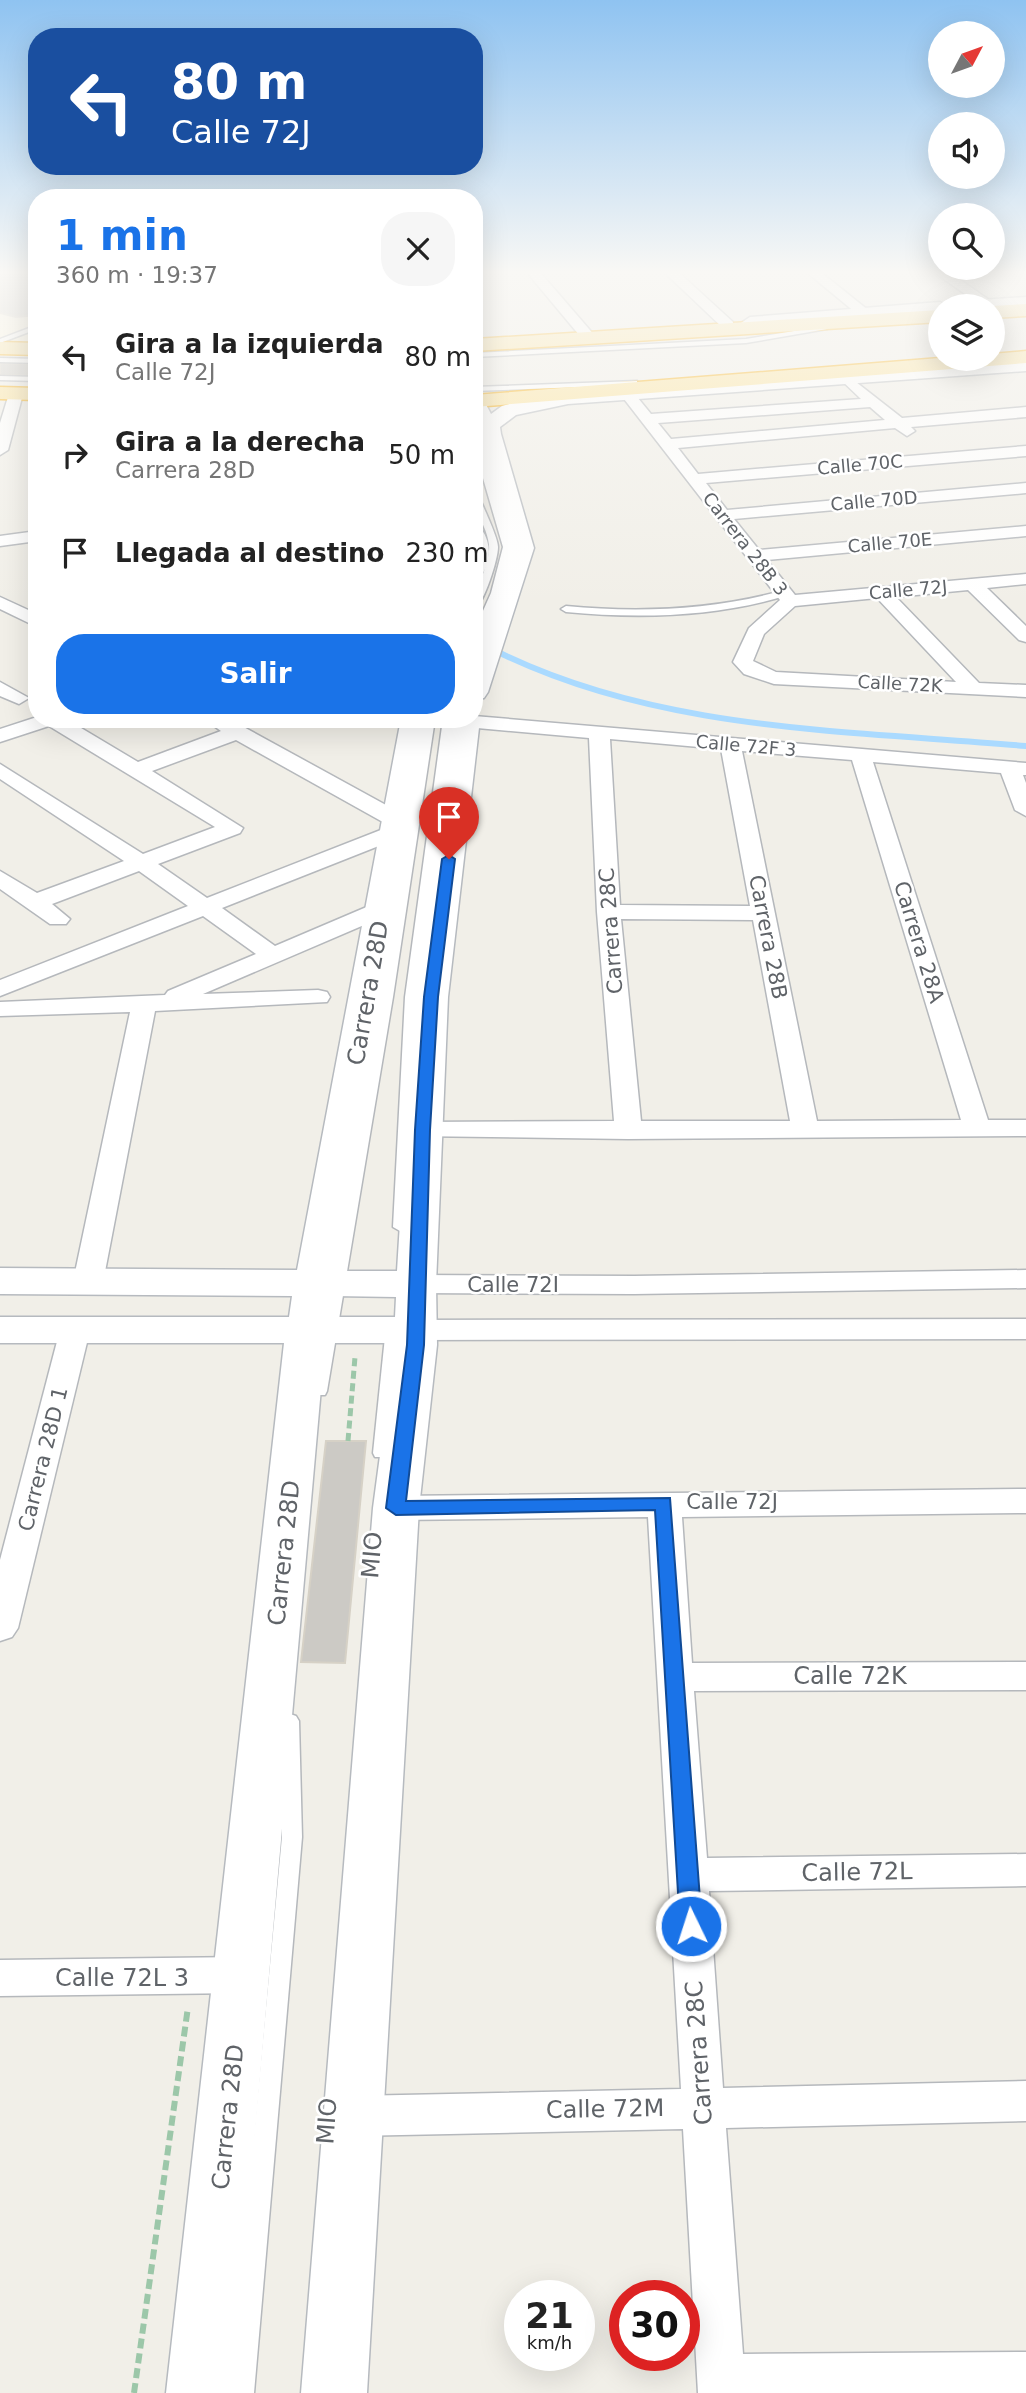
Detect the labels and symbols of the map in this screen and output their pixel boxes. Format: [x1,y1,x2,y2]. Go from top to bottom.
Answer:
north arrow [928,21,1004,98]
street label: Calle 70C [816,450,904,479]
street label: Calle 70D [830,486,918,515]
street label: Carrera 28B 3 [699,488,792,600]
street label: Calle 70E [847,528,933,557]
street label: Calle 72J [868,576,948,603]
street label: Calle 72K [857,671,944,696]
street label: Calle 72F 3 [695,731,797,760]
pin [419,787,479,859]
street label: Carrera 28C [595,867,627,995]
street label: Carrera 28B [744,873,792,1001]
street label: Carrera 28A [889,878,949,1006]
street label: Carrera 28D [342,919,394,1067]
street label: Calle 72I [467,1273,559,1297]
street label: Carrera 28D 1 [13,1384,73,1534]
street label: Carrera 28D [262,1479,306,1627]
street label: Calle 72J [686,1490,778,1514]
street label: MIO [356,1531,388,1579]
street label: Calle 72K [793,1662,908,1690]
street label: Calle 72L [801,1857,913,1887]
position arrow [654,1889,728,1963]
street label: Calle 72L 3 [55,1964,189,1992]
street label: Carrera 28C [680,1980,718,2126]
street label: Carrera 28D [206,2043,250,2191]
street label: Calle 72M [546,2094,664,2124]
street label: MIO [311,2097,343,2145]
speed limit sign: 30 [609,2280,700,2371]

